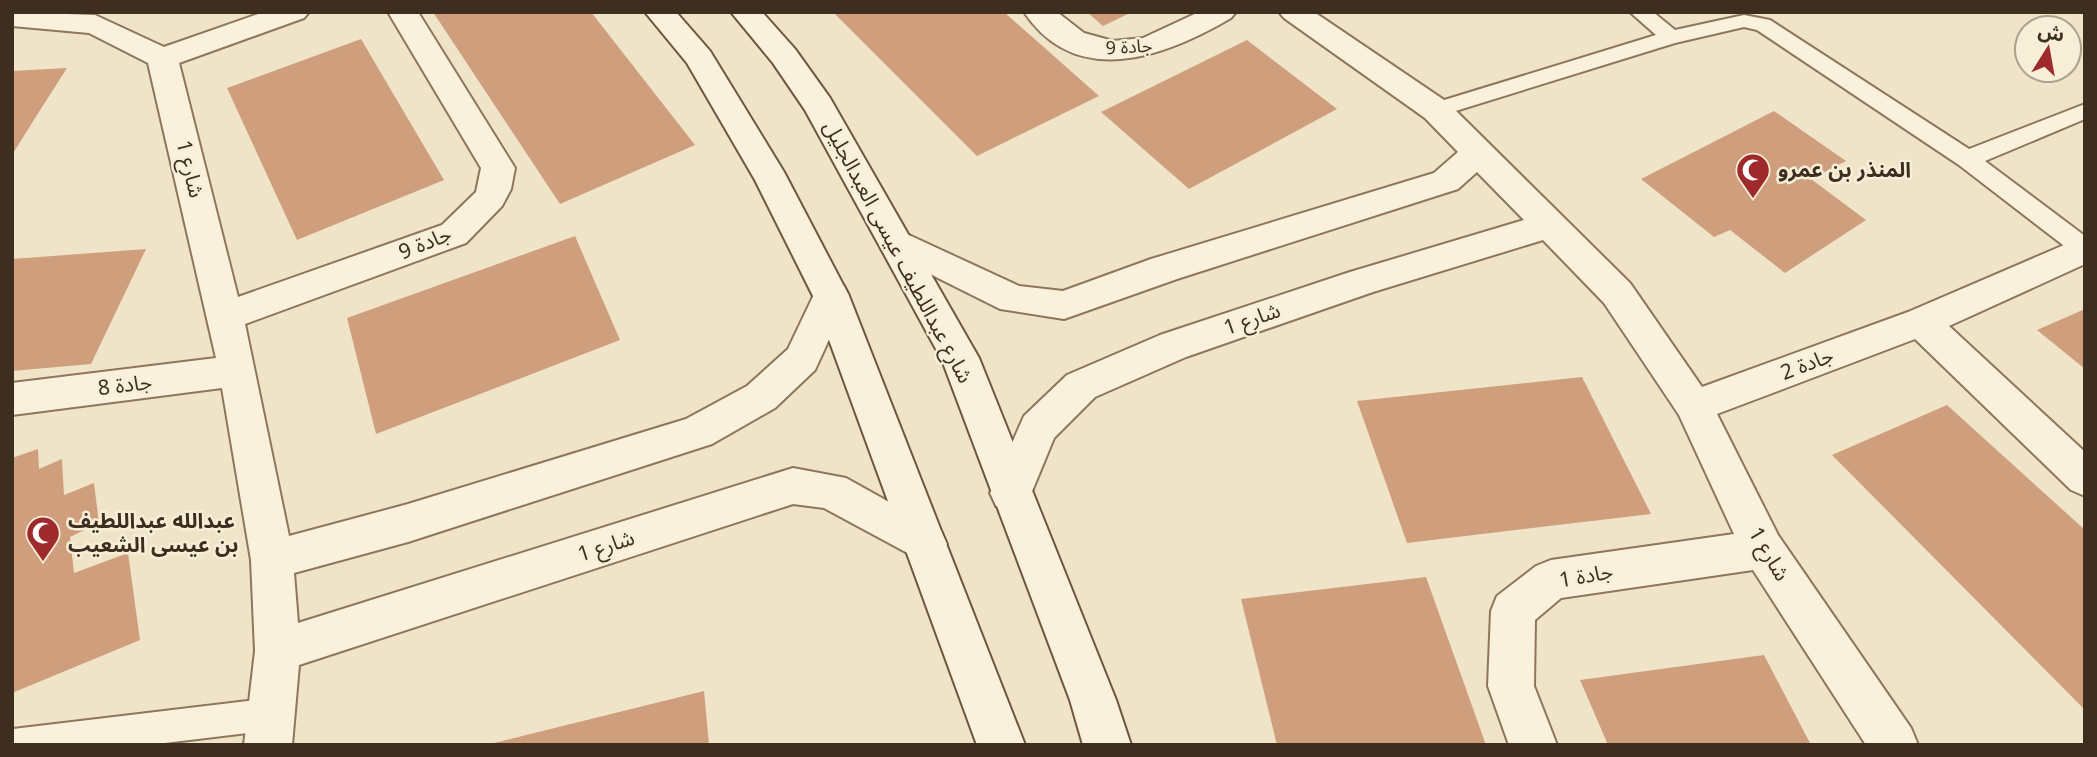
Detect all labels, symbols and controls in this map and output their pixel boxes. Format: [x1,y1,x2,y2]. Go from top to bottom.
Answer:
text: ش [2034,11,2068,55]
north arrow [2013,14,2083,84]
street label: جادة 9 [1105,27,1153,67]
street label: شارع عبداللطيف عيسى العبدالجليل [810,112,986,392]
street label: شارع 1 [162,135,218,203]
place label: المنذر بن عمرو [1778,148,1911,192]
mosque icon: المنذر بن عمرو [1734,151,1772,200]
street label: جادة 9 [392,212,458,274]
street label: شارع 1 [1217,289,1287,349]
street label: جادة 2 [1774,334,1840,394]
street label: جادة 8 [95,360,155,410]
place label: عبدالله عبداللطيف بن عيسى الشعيب [68,499,239,567]
mosque icon: عبدالله عبداللطيف بن عيسى الشعيب [24,514,62,563]
street label: شارع 1 [571,516,641,576]
street label: شارع 1 [1735,518,1803,590]
street label: جادة 1 [1555,550,1617,602]

